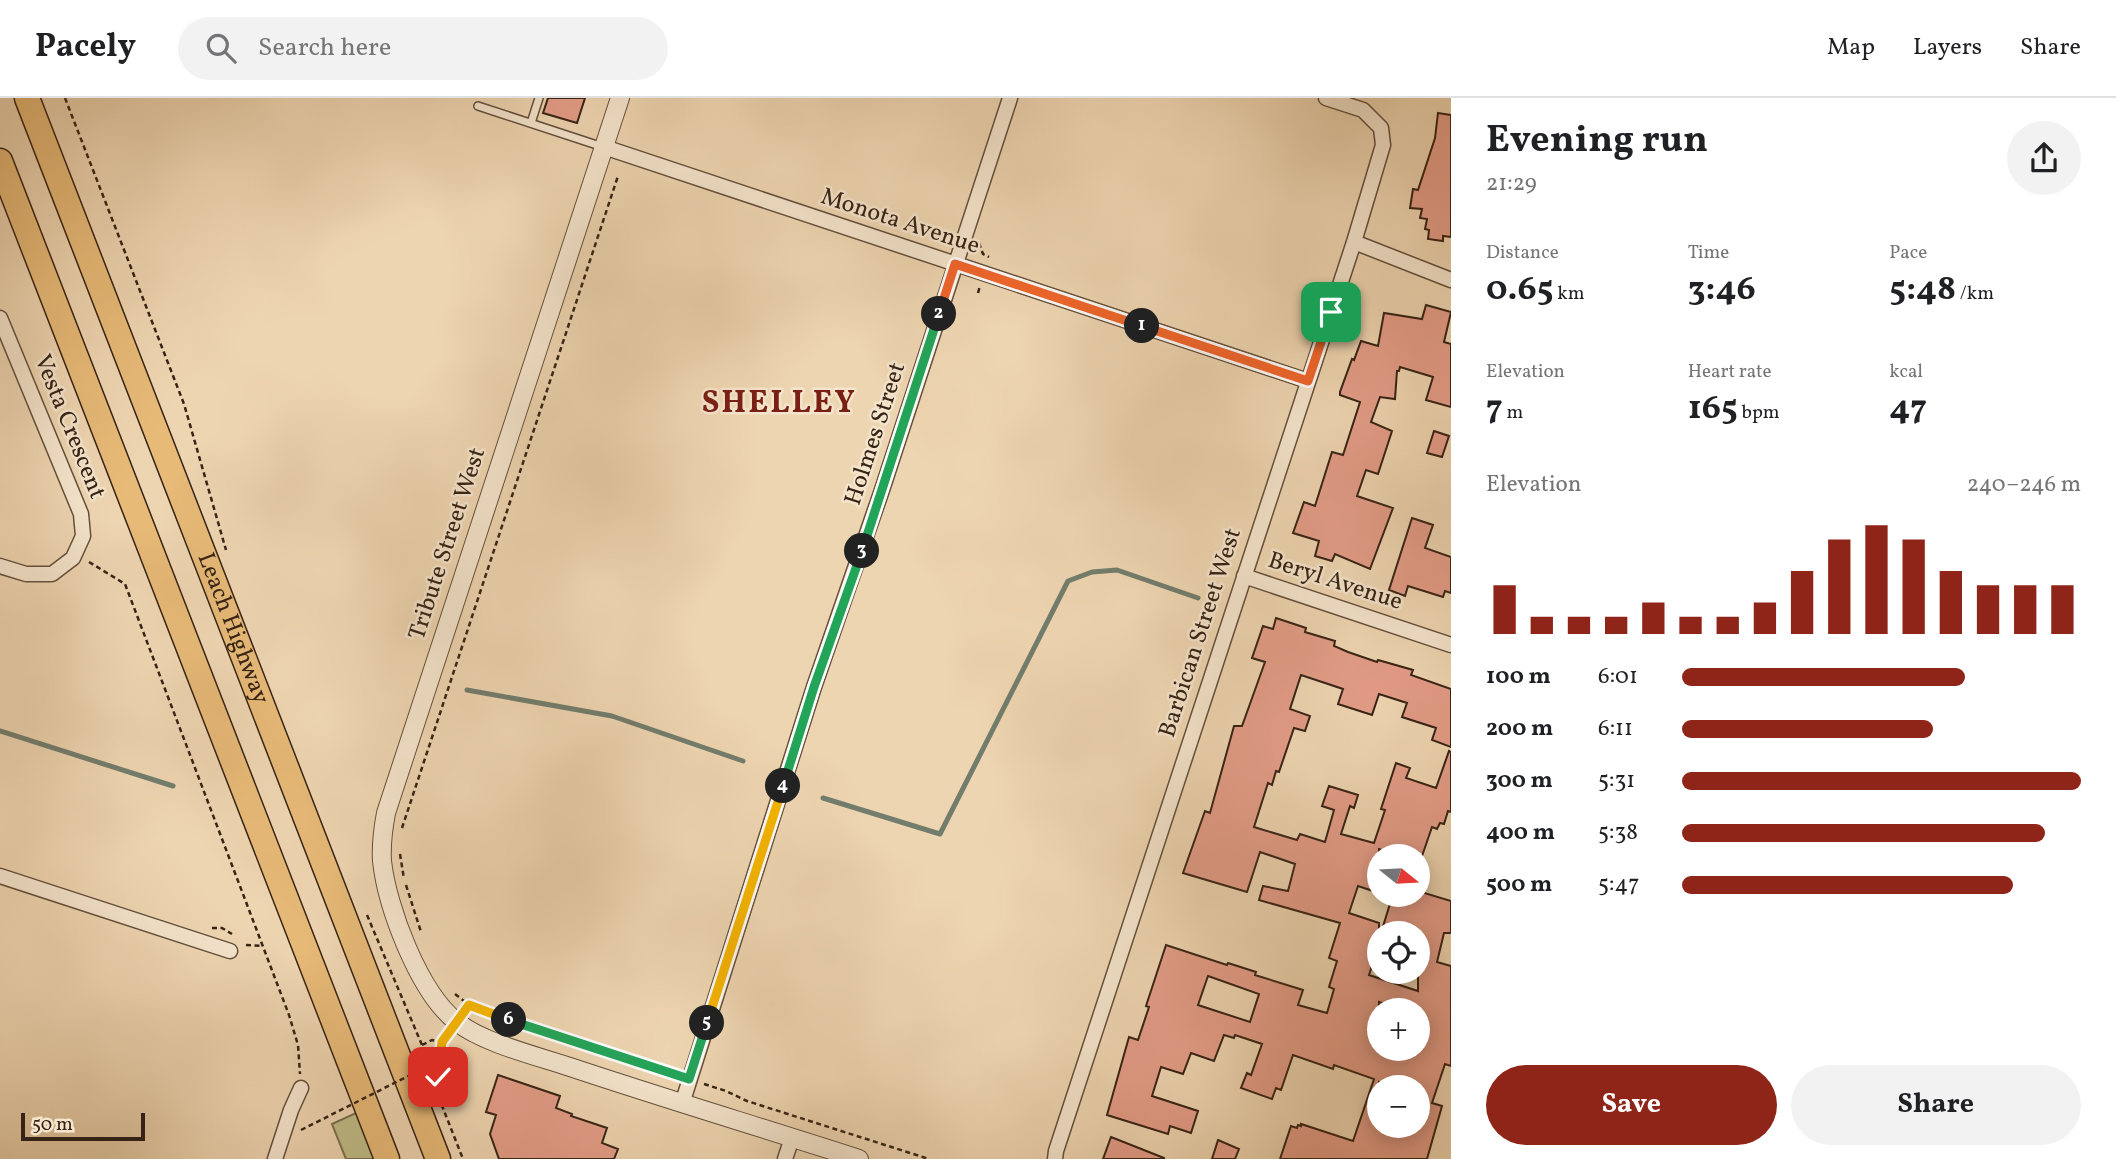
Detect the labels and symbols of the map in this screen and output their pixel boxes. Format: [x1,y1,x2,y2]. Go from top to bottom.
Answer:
street label: Monota Avenue [816,180,984,264]
pin [1301,282,1361,342]
pin: 2 [922,296,956,332]
pin: 1 [1124,308,1160,344]
street label: Vesta Crescent [25,350,113,504]
street label: Holmes Street [837,358,915,510]
district label: SHELLEY [701,382,857,426]
street label: Tribute Street West [401,443,495,645]
street label: Barbican Street West [1151,524,1251,742]
pin: 3 [844,533,880,568]
street label: Beryl Avenue [1263,544,1407,620]
street label: Leach Highway [188,548,277,709]
pin: 4 [766,768,800,804]
north arrow [1367,844,1430,906]
pin: 6 [491,1002,526,1038]
pin: 5 [690,1006,724,1040]
pin [408,1047,468,1107]
scale bar [21,1110,145,1142]

